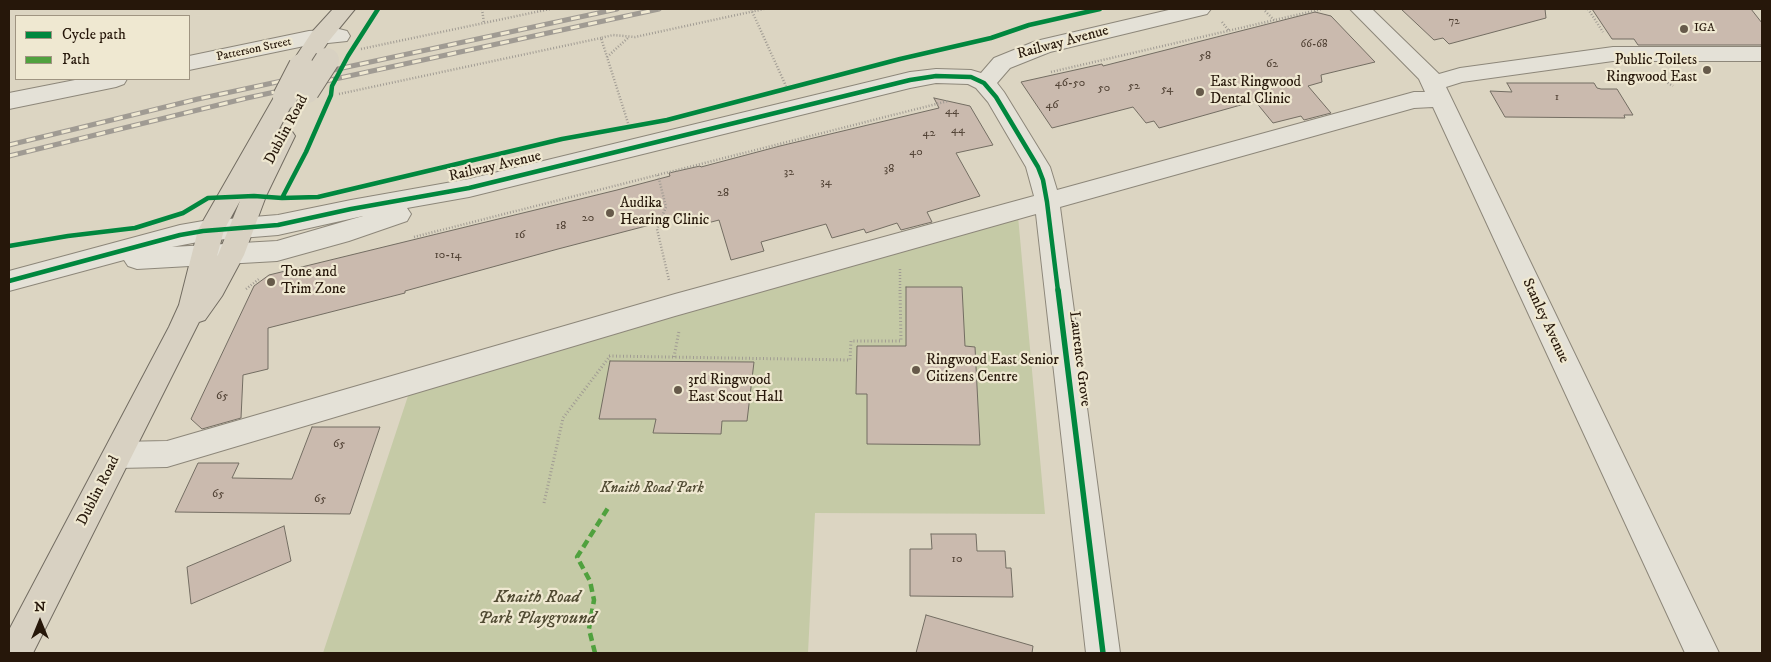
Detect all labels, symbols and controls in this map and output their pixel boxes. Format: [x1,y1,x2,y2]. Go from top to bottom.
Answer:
legend [15,15,190,80]
house number: 72 [1448,15,1460,29]
street label: Railway Avenue [1015,22,1111,64]
place label: IGA [1694,22,1715,36]
marker: IGA [1678,23,1690,35]
text: Cycle path [62,25,126,44]
street label: Patterson Street [215,35,293,65]
house number: 66-68 [1300,38,1328,52]
text: Path [62,50,90,69]
house number: 58 [1199,50,1211,64]
place label: Public Toilets Ringwood East [1606,52,1697,87]
house number: 62 [1266,58,1278,72]
marker: Public Toilets Ringwood East [1701,64,1713,76]
place label: East Ringwood Dental Clinic [1210,74,1301,109]
house number: 46-50 [1055,77,1085,91]
house number: 52 [1128,80,1140,94]
house number: 50 [1098,82,1110,96]
house number: 54 [1161,83,1173,97]
marker: East Ringwood Dental Clinic [1194,86,1206,98]
house number: 1 [1555,91,1559,105]
street label: Dublin Road [261,92,313,168]
house number: 46 [1045,99,1059,113]
house number: 44 [945,105,959,119]
house number: 44 [951,124,965,138]
house number: 42 [923,127,935,141]
house number: 40 [909,146,923,160]
street label: Railway Avenue [447,148,543,186]
house number: 38 [884,163,894,177]
house number: 32 [784,166,794,180]
house number: 34 [820,176,832,190]
house number: 28 [717,187,729,201]
place label: Audika Hearing Clinic [620,195,709,230]
marker: Audika Hearing Clinic [604,207,616,219]
house number: 20 [582,212,594,226]
house number: 18 [556,220,566,234]
house number: 16 [515,229,525,243]
house number: 10-14 [434,249,462,263]
place label: Tone and Trim Zone [281,264,346,299]
marker: Tone and Trim Zone [265,276,277,288]
street label: Stanley Avenue [1518,276,1572,366]
street label: Laurence Grove [1064,310,1094,408]
place label: Ringwood East Senior Citizens Centre [926,352,1059,387]
marker: Ringwood East Senior Citizens Centre [910,364,922,376]
place label: 3rd Ringwood East Scout Hall [688,372,783,407]
marker: 3rd Ringwood East Scout Hall [672,384,684,396]
house number: 65 [216,390,228,404]
house number: 65 [333,438,345,452]
street label: Dublin Road [74,453,124,529]
park label: Knaith Road Park [600,480,704,498]
house number: 65 [212,488,224,502]
house number: 65 [314,493,326,507]
house number: 10 [952,553,962,567]
park label: Knaith Road Park Playground [478,587,596,630]
north arrow [15,597,65,647]
text: N [34,598,46,616]

